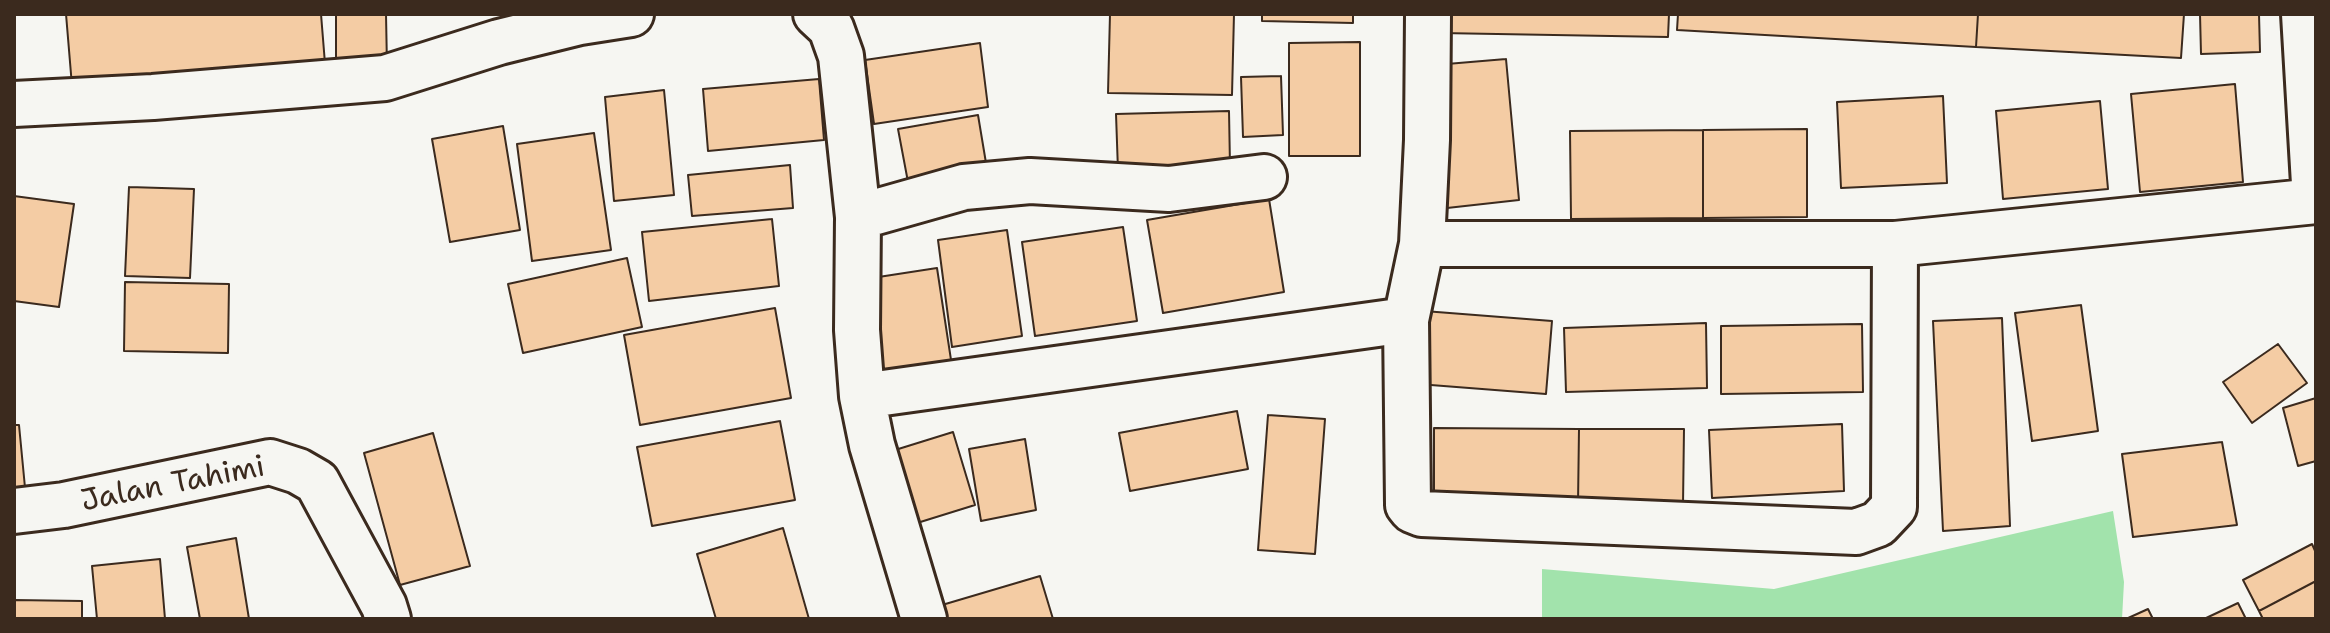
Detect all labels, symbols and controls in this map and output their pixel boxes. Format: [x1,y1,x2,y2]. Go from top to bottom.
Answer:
street label: Jalan Tahimi [78,450,268,520]

